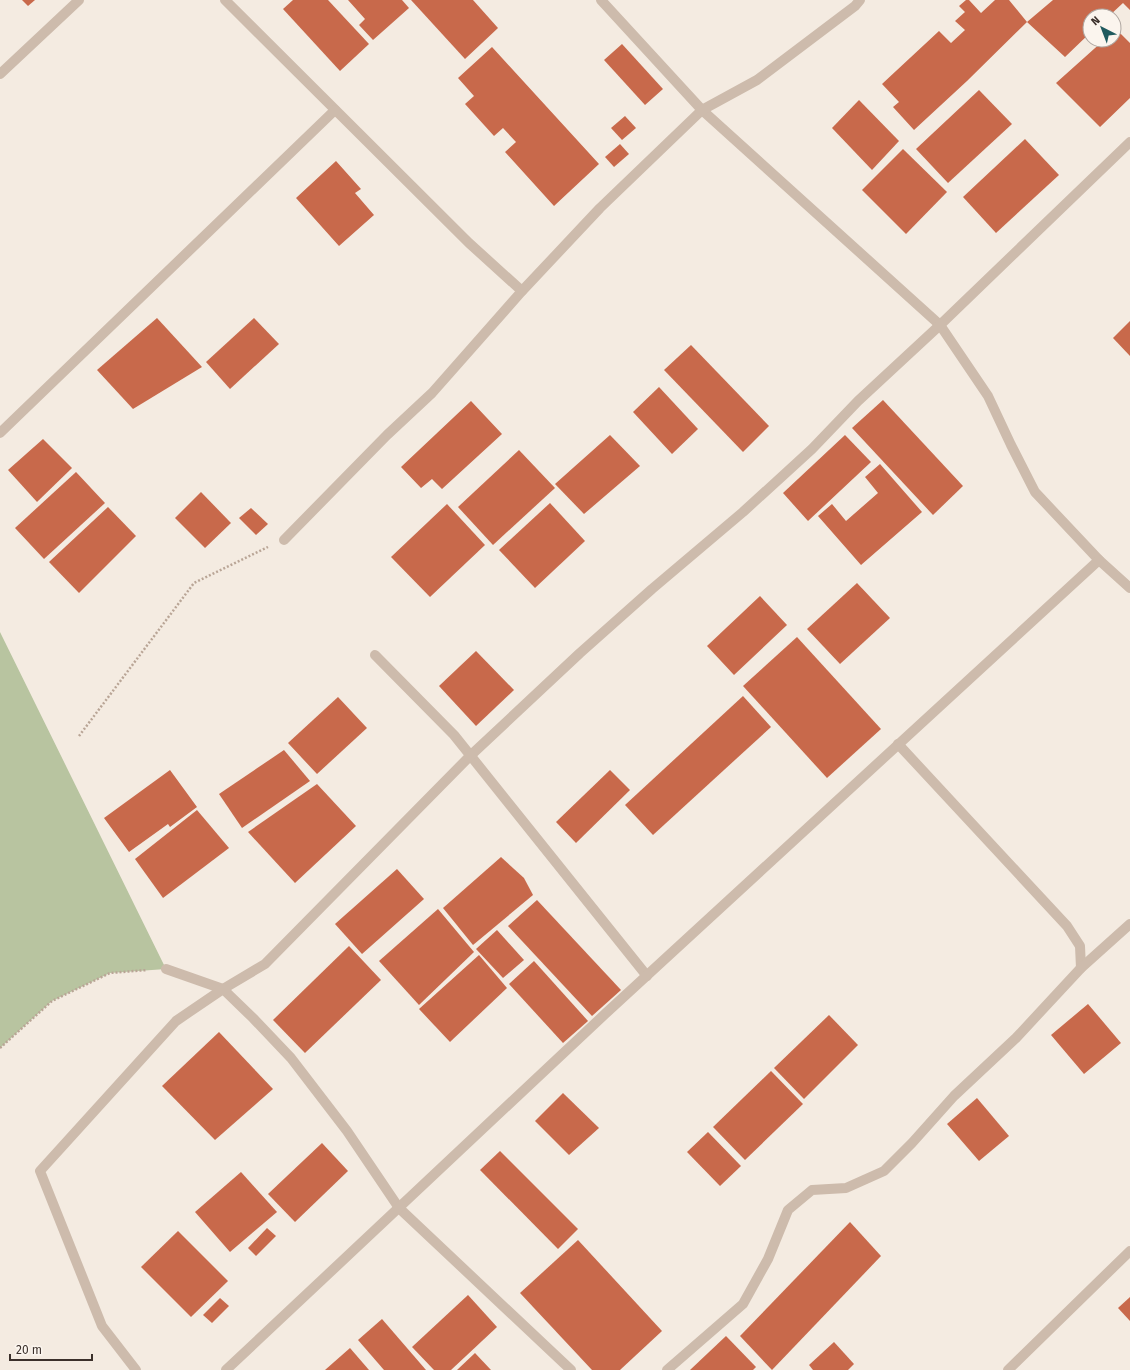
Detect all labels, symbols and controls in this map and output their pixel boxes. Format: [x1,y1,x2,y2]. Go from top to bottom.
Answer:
north arrow [1082,8,1122,48]
text: N [1089,14,1103,28]
scale bar [10,1336,92,1362]
text: 20 m [16,1343,42,1357]

